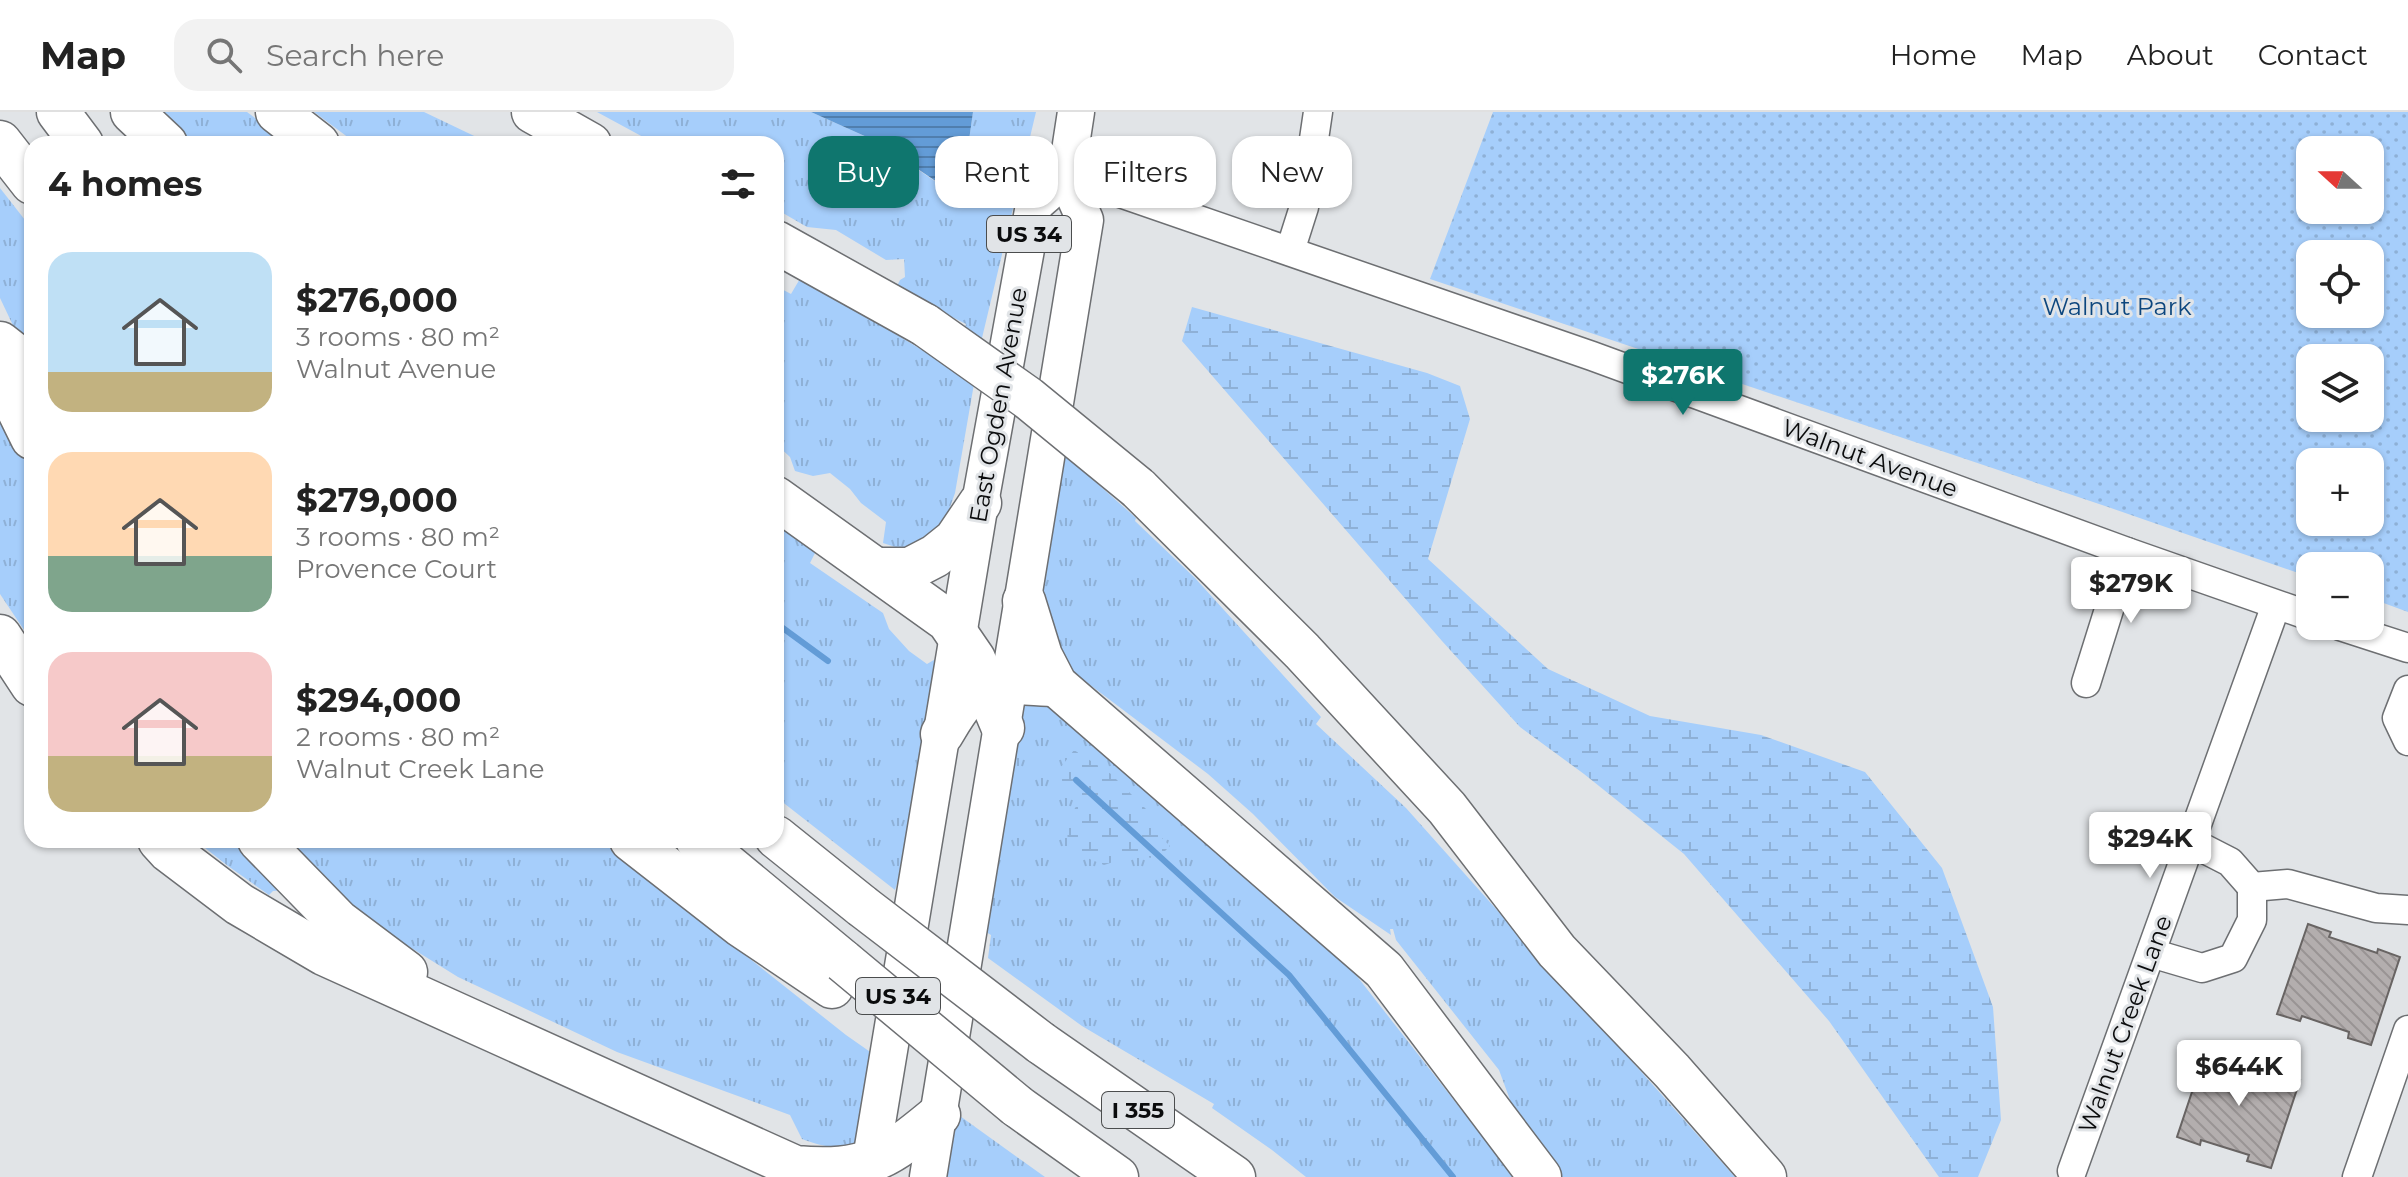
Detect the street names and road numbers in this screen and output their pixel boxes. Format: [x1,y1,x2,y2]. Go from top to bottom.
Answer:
road number: US 34 [987,216,1071,252]
street label: East Ogden Avenue [963,285,1033,525]
street label: Walnut Avenue [1778,413,1962,503]
street label: Walnut Creek Lane [2072,911,2178,1137]
road number: US 34 [856,978,940,1014]
road number: I 355 [1102,1092,1174,1128]

